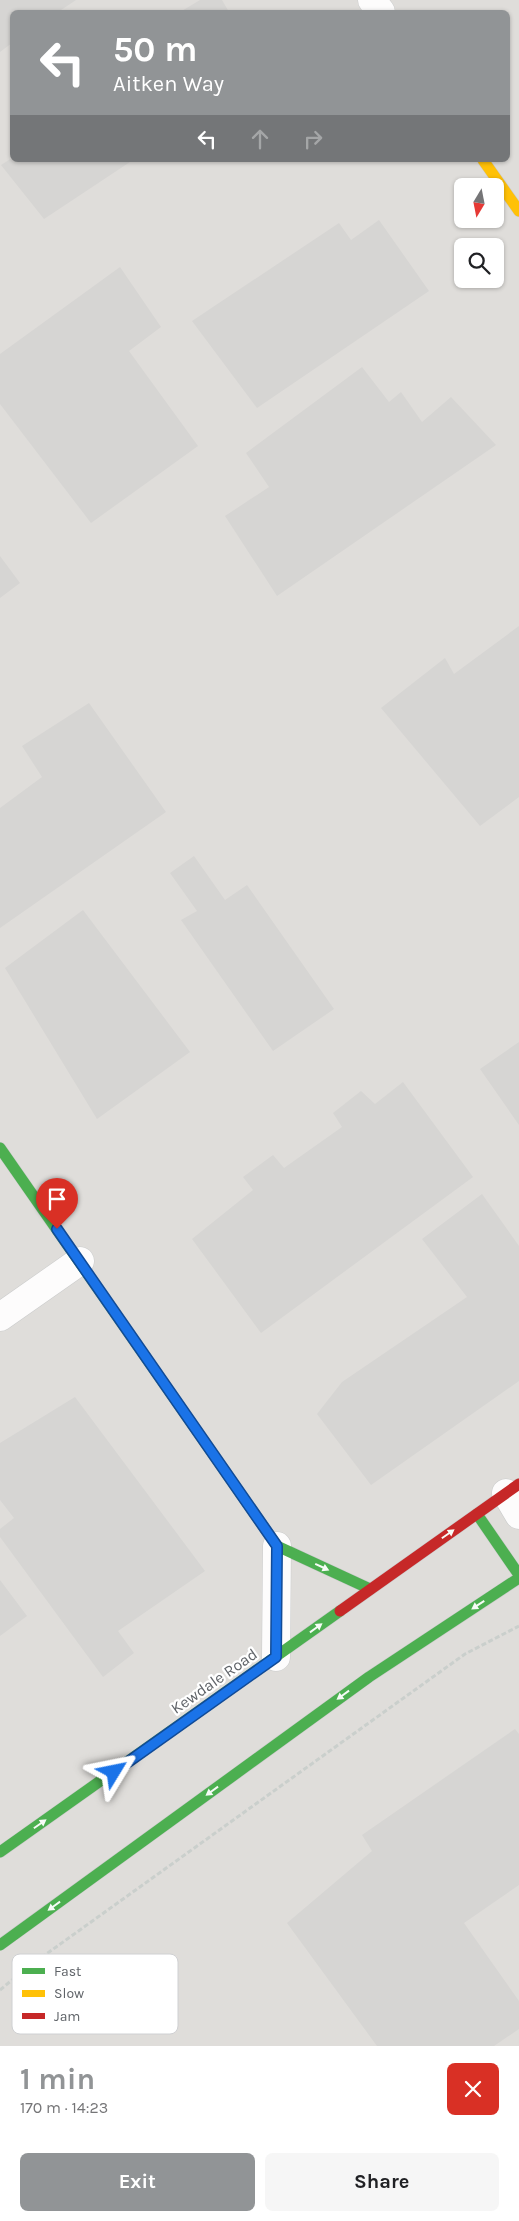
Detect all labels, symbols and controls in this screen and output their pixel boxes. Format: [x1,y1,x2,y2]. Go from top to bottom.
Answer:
text: 50 m [113,29,198,70]
icon: left [30,30,95,95]
text: Aitken Way [113,71,224,97]
icon: left [193,125,221,153]
icon: ahead [246,125,274,153]
icon: right [299,125,327,153]
north arrow [454,178,504,228]
map controls [454,178,504,288]
button: search [454,238,504,288]
pin [36,1178,78,1229]
icon: arrive [43,1185,71,1213]
one-way arrow [441,1529,455,1539]
one-way arrow [314,1562,329,1571]
one-way arrow [472,1600,485,1610]
one-way arrow [309,1623,322,1634]
street label: Kewdale Road [167,1644,261,1718]
one-way arrow [336,1690,350,1700]
position arrow [87,1745,139,1797]
one-way arrow [205,1786,219,1796]
one-way arrow [33,1819,47,1829]
one-way arrow [47,1900,60,1910]
legend [12,1954,178,2034]
text: Fast [54,1963,81,1980]
text: Slow [54,1985,84,2002]
text: Jam [54,2008,80,2025]
text: 1 min [20,2061,95,2097]
button: close [447,2063,499,2115]
text: 170 m · 14:23 [20,2098,108,2117]
button: Exit [20,2153,255,2211]
button: Share [265,2153,499,2211]

